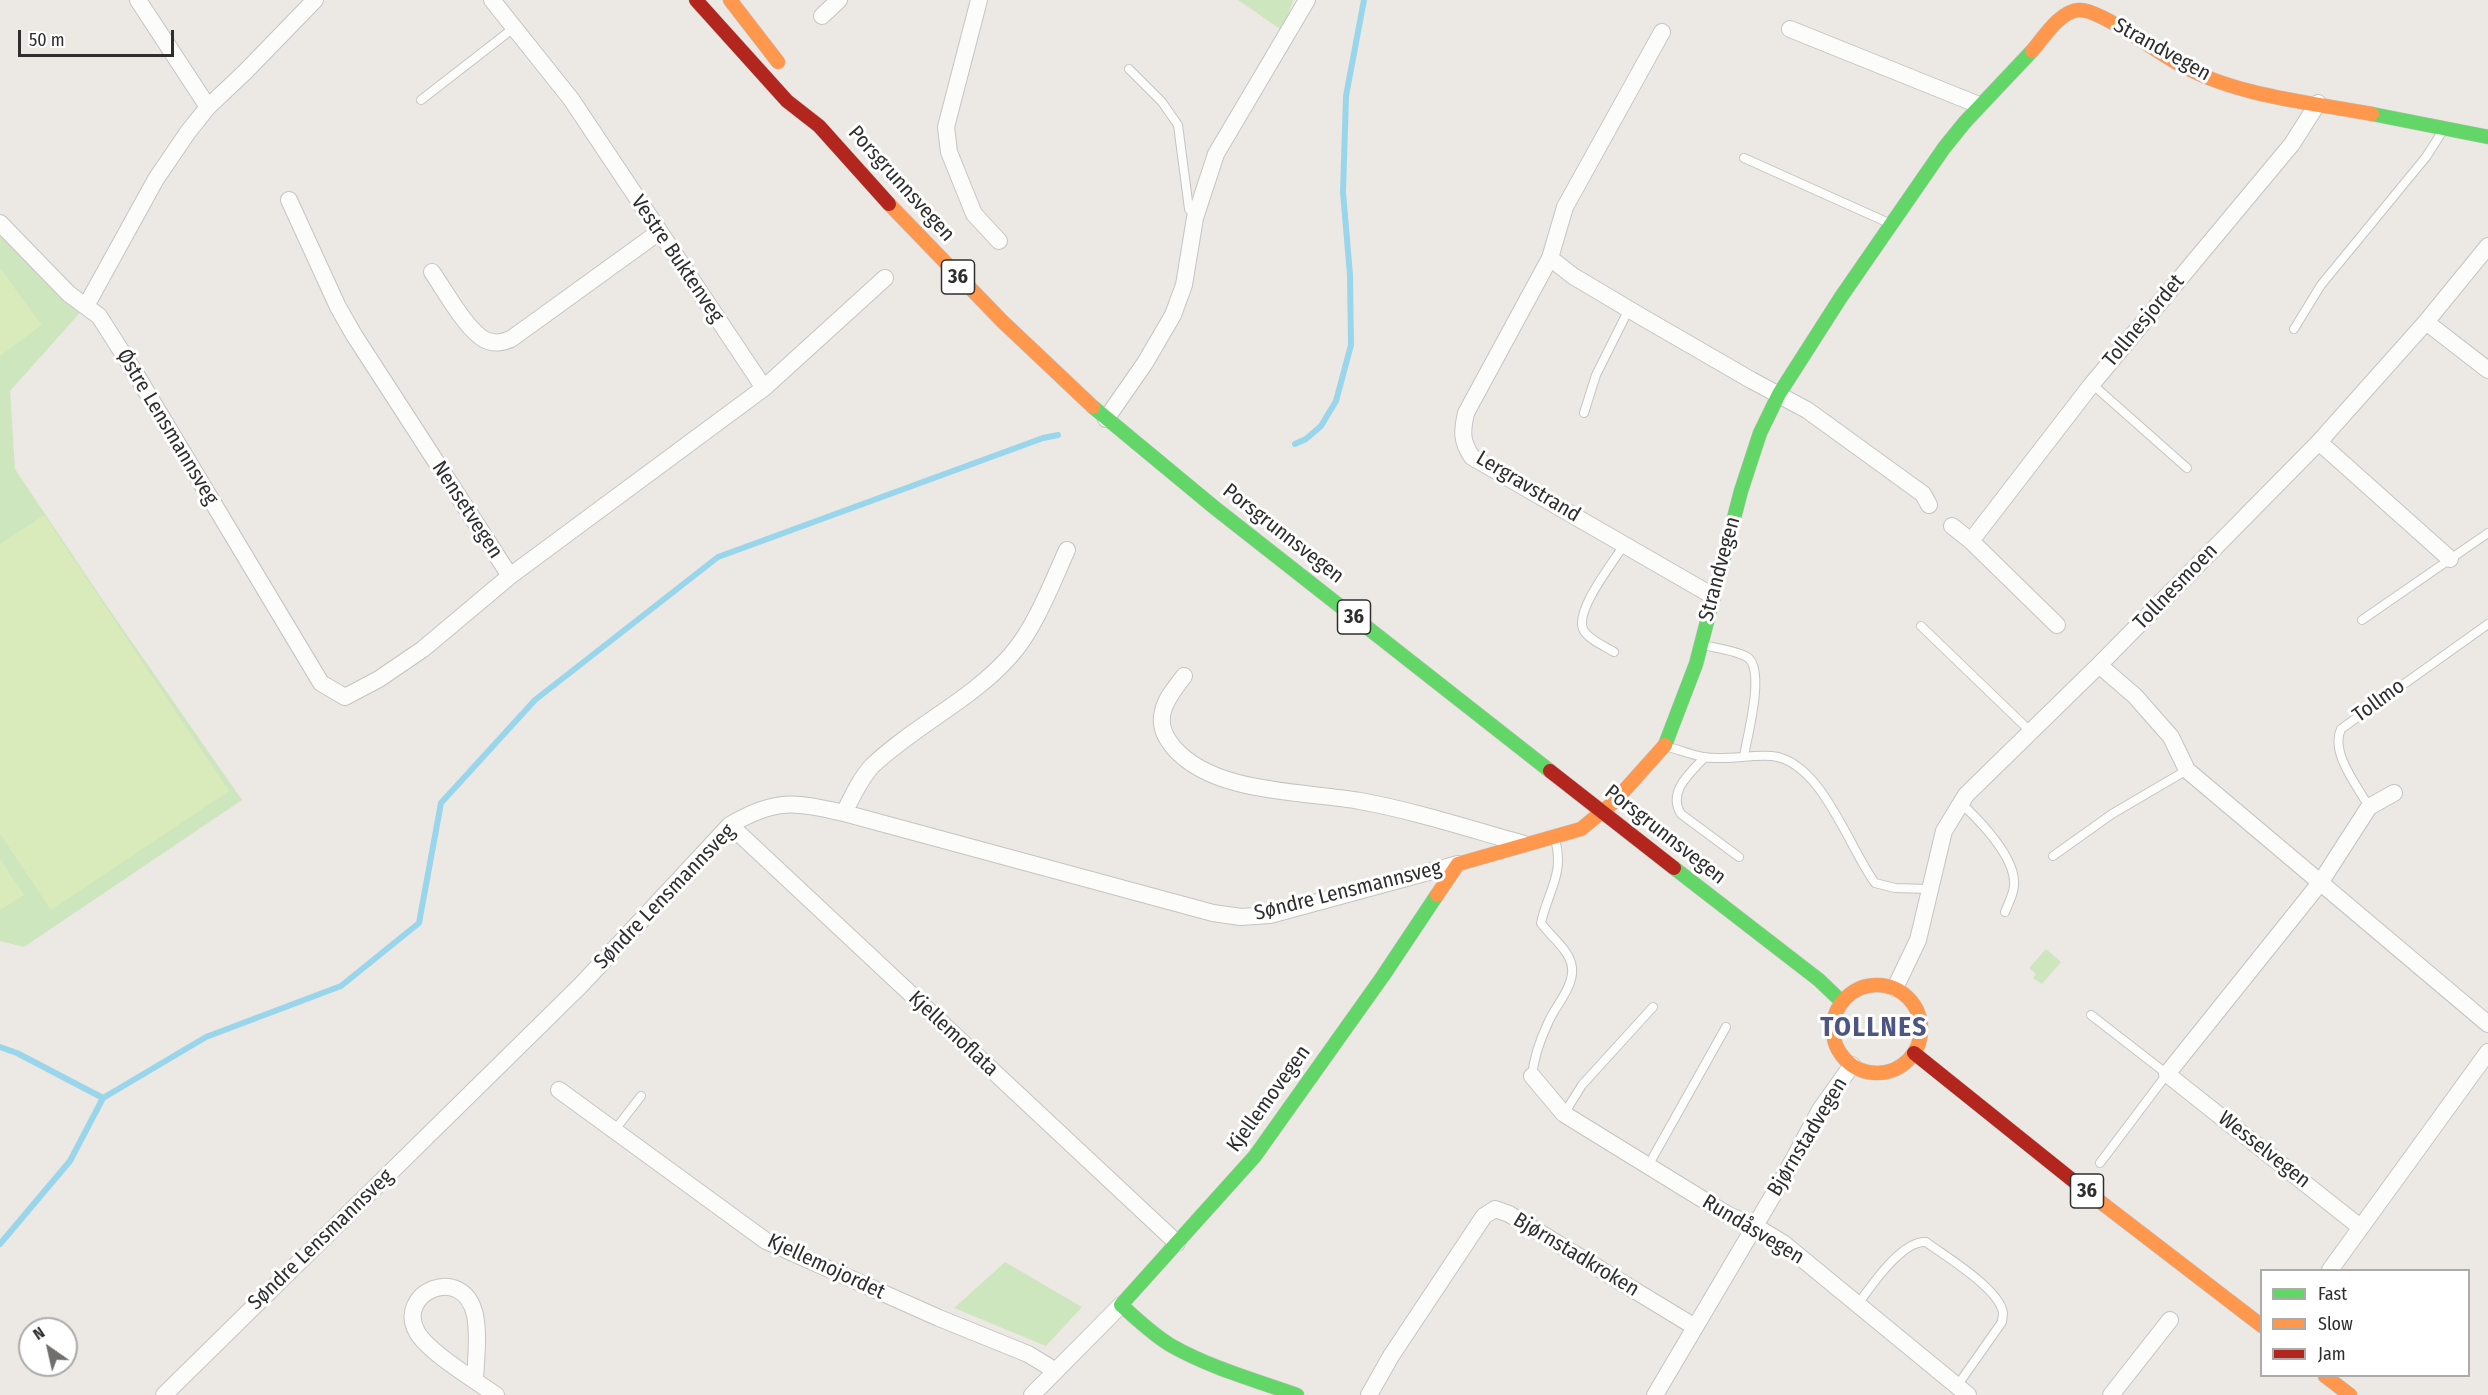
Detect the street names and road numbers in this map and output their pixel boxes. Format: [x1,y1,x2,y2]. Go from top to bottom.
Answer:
street label: Strandvegen [2109,13,2215,87]
street label: Porsgrunnsvegen [842,121,960,247]
street label: Vestre Buktenveg [625,191,729,327]
road number: 36 [942,260,974,294]
street label: Tollnesjordet [2098,270,2190,372]
street label: Østre Lensmannsveg [111,345,223,509]
street label: Lergravstrand [1471,446,1585,528]
street label: Nensetvegen [426,457,508,563]
street label: Porsgrunnsvegen [1217,479,1349,589]
street label: Strandvegen [1694,514,1746,624]
street label: Tollnesmoen [2129,539,2223,635]
road number: 36 [1338,600,1370,634]
street label: Tollmo [2348,674,2410,728]
street label: Porsgrunnsvegen [1599,780,1731,890]
street label: Søndre Lensmannsveg [589,819,741,975]
street label: Søndre Lensmannsveg [1252,856,1444,926]
street label: Kjellemoflata [903,986,1003,1082]
street label: Kjellemovegen [1222,1041,1316,1157]
street label: Bjørnstadvegen [1763,1073,1853,1201]
street label: Wesselvegen [2213,1106,2315,1194]
street label: Søndre Lensmannsveg [243,1164,399,1316]
road number: 36 [2070,1174,2104,1208]
street label: Rundåsvegen [1698,1190,1808,1270]
street label: Bjørnstadkroken [1509,1208,1643,1302]
street label: Kjellemojordet [763,1229,889,1305]

